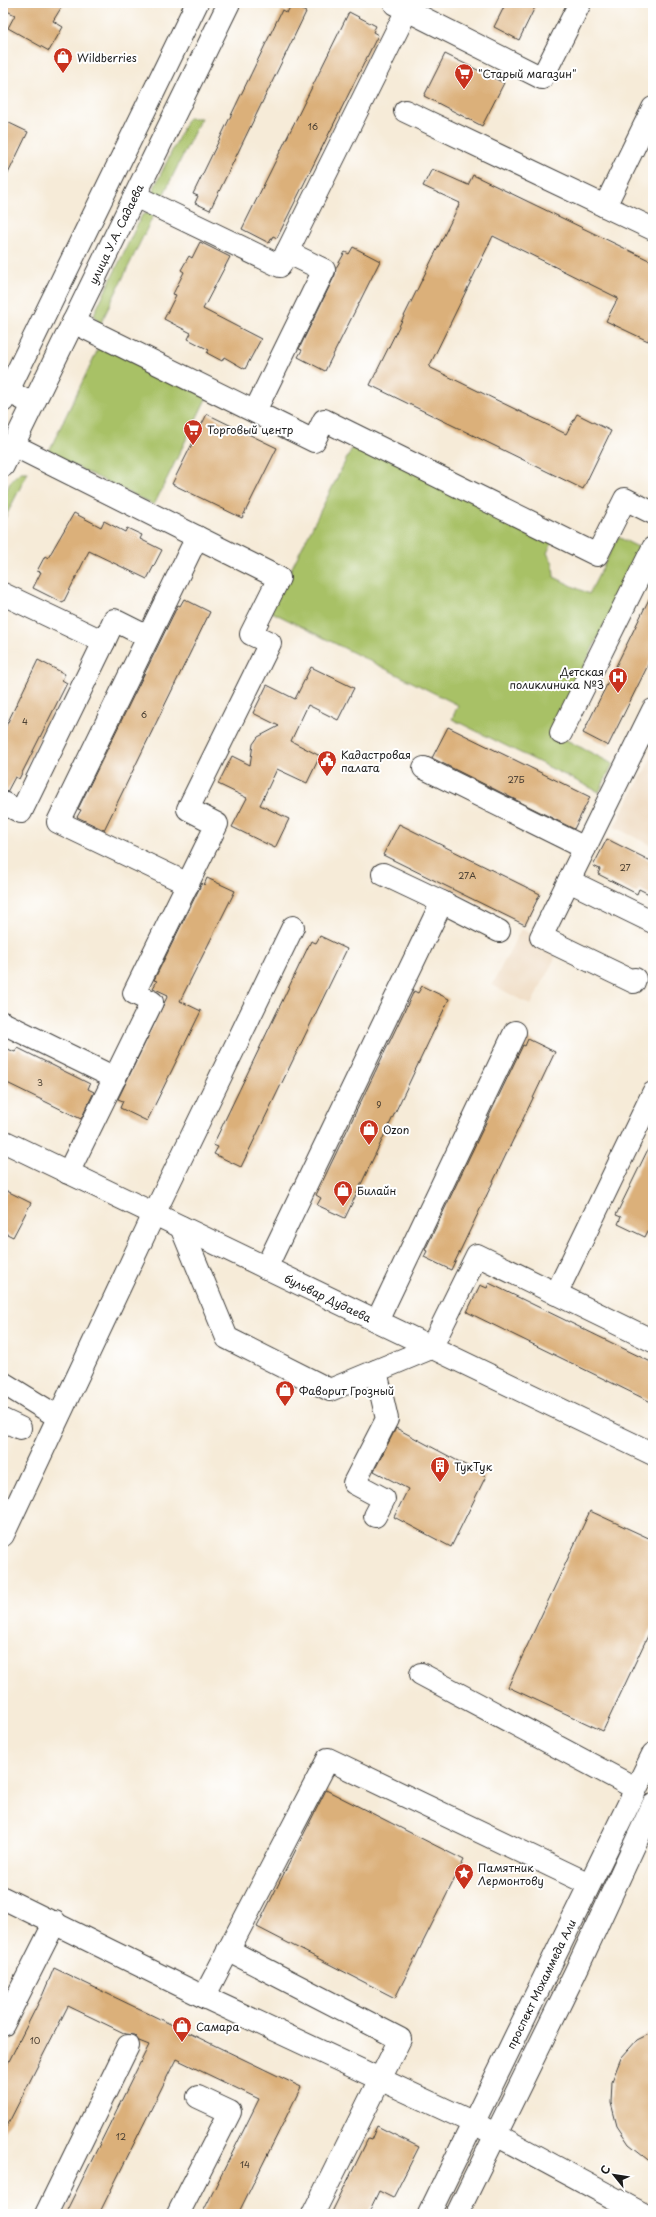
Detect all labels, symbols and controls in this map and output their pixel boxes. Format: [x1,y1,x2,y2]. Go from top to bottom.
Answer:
shop icon: Wildberries [52,46,74,74]
place label: Wildberries [77,49,137,66]
supermarket icon: "Старый магазин" [453,62,475,90]
place label: "Старый магазин" [478,65,577,82]
house number: 16 [308,119,318,133]
street label: улица У.А. Садаева [84,181,148,287]
supermarket icon: Торговый центр [182,418,204,446]
place label: Торговый центр [207,421,294,438]
place label: Детская поликлиника №3 [509,663,604,693]
hospital icon: Детская поликлиника №3 [607,666,629,694]
house number: 6 [141,707,147,721]
house number: 4 [22,714,28,728]
place label: Кадастровая палата [341,746,411,776]
public building icon: Кадастровая палата [316,749,338,777]
house number: 27Б [507,772,525,786]
house number: 27 [619,860,631,874]
house number: 27А [458,868,476,882]
house number: 3 [37,1075,43,1089]
house number: 9 [376,1097,382,1111]
shop icon: Ozon [358,1118,380,1146]
place label: Ozon [383,1121,409,1138]
shop icon: Билайн [332,1179,354,1207]
place label: Билайн [357,1182,397,1199]
street label: бульвар Дудаева [282,1270,375,1327]
shop icon: Фаворит Грозный [274,1379,296,1407]
place label: Фаворит Грозный [299,1382,394,1399]
building icon: ТукТук [429,1455,451,1483]
place label: ТукТук [454,1458,493,1475]
place label: Памятник Лермонтову [478,1859,544,1889]
place icon: Памятник Лермонтову [453,1862,475,1890]
street label: проспект Мохаммеда Али [502,1916,580,2052]
shop icon: Самара [171,2015,193,2043]
place label: Самара [196,2018,239,2035]
house number: 10 [30,2033,41,2047]
house number: 12 [116,2129,126,2143]
north arrow [594,2155,634,2195]
house number: 14 [240,2157,250,2171]
text: С [595,2162,614,2178]

